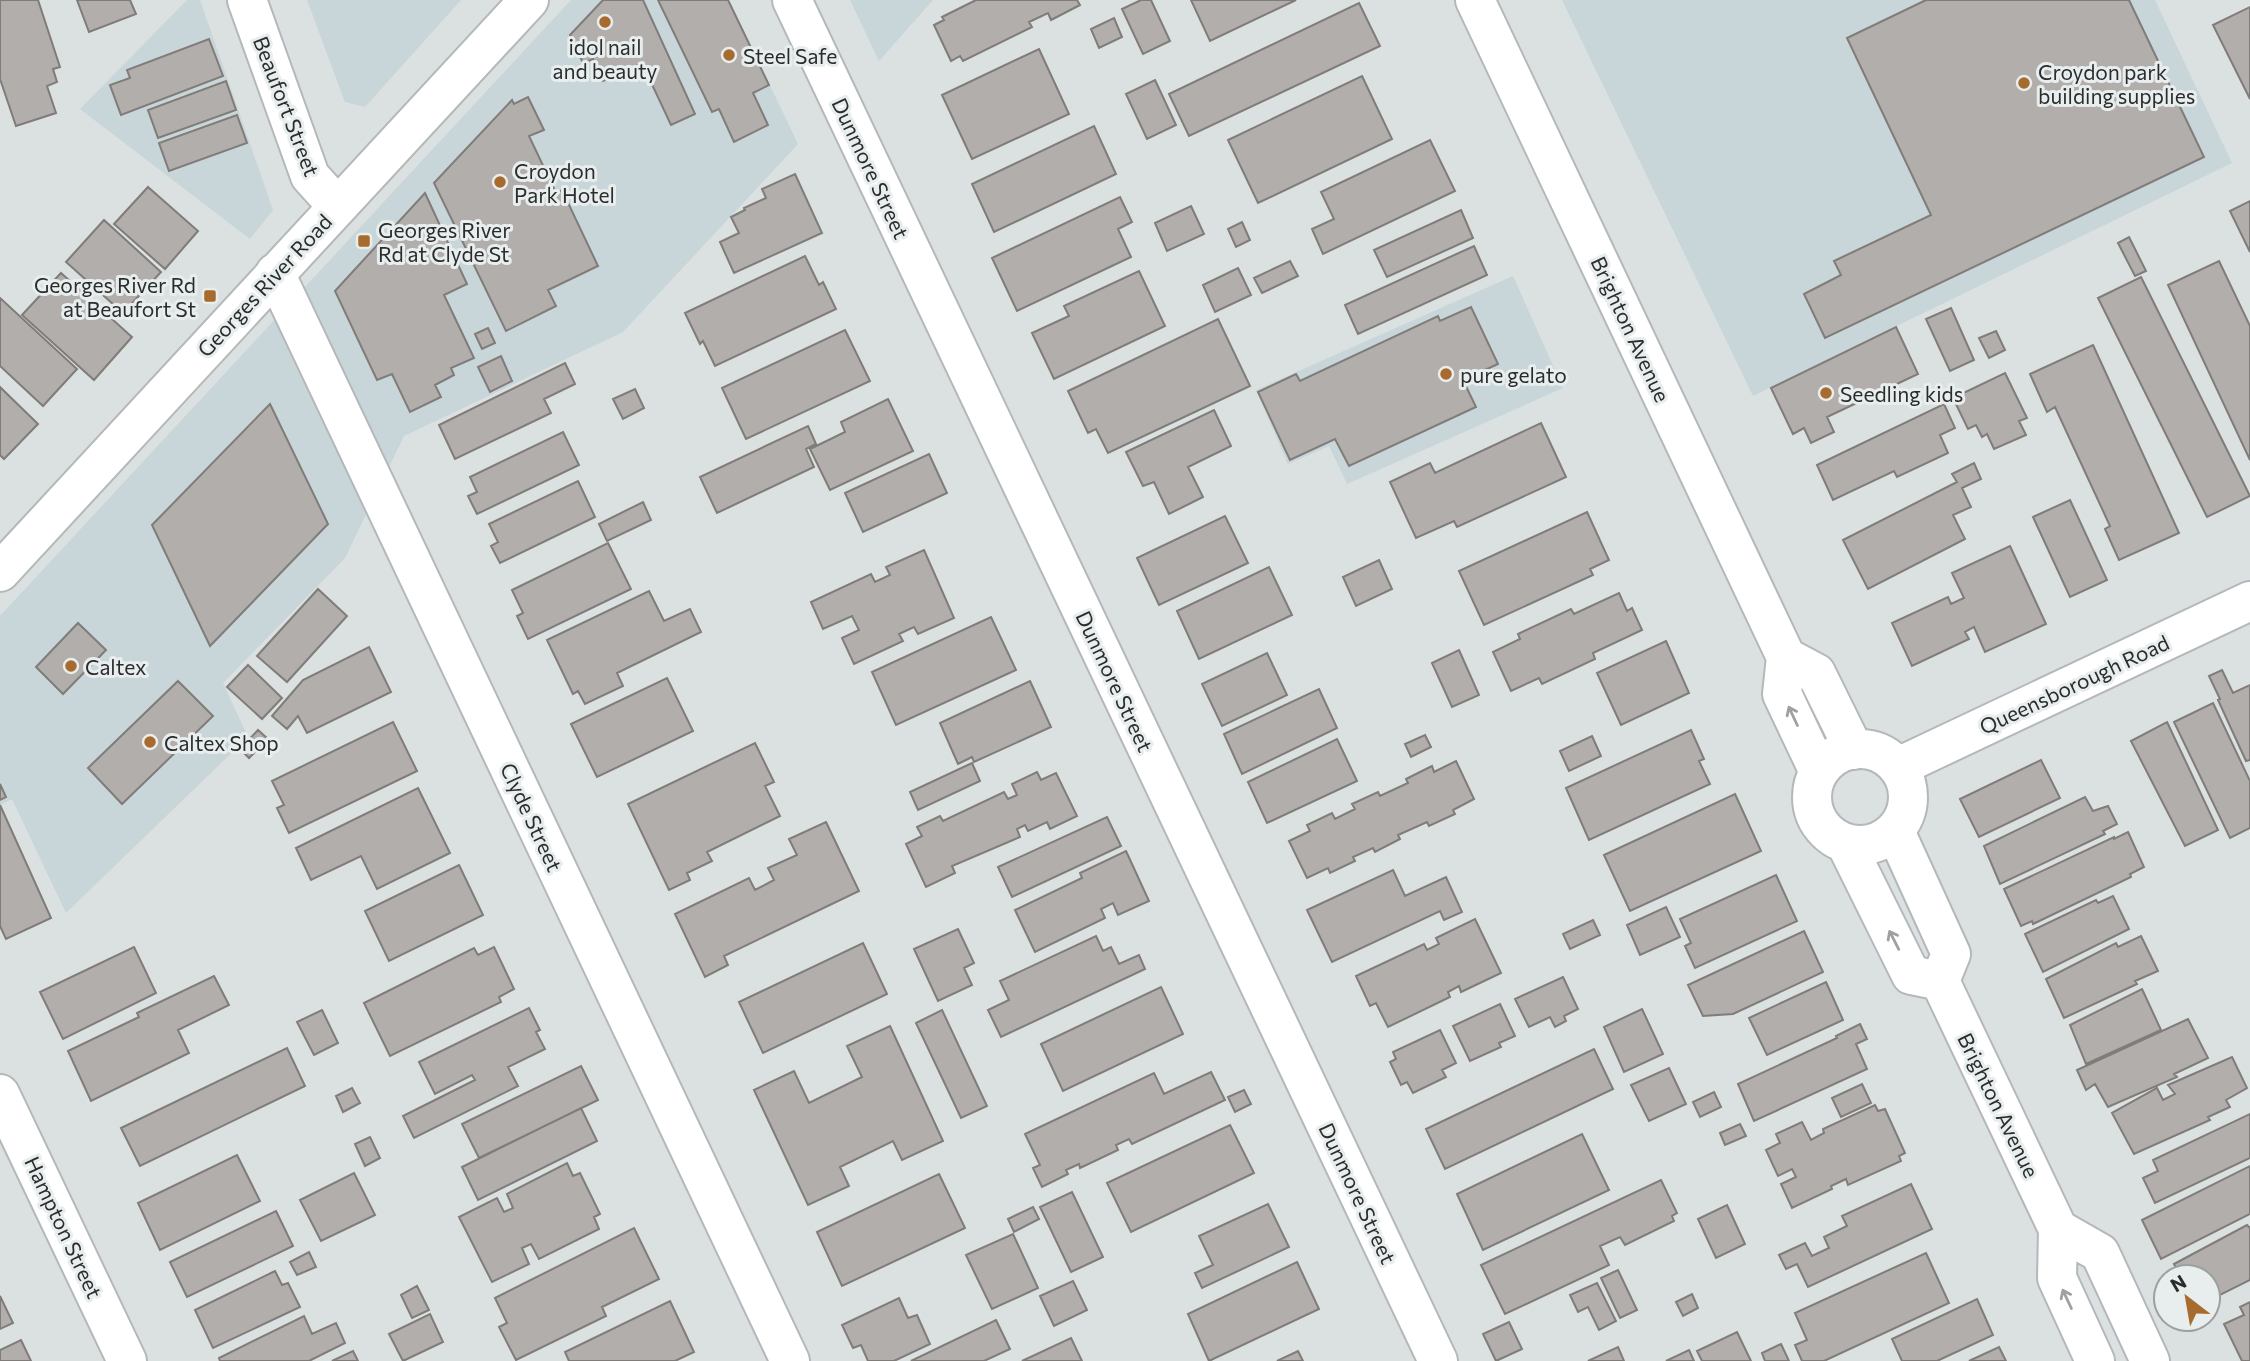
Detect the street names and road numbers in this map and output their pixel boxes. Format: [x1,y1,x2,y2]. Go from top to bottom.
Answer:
street label: Beaufort Street [249,32,325,180]
street label: Dunmore Street [827,94,915,242]
street label: Georges River Road [192,209,336,361]
street label: Brighton Avenue [1586,252,1676,406]
street label: Dunmore Street [1071,607,1159,755]
street label: Queensborough Road [1975,629,2173,739]
street label: Clyde Street [496,759,568,875]
street label: Brighton Avenue [1953,1029,2045,1181]
street label: Dunmore Street [1314,1119,1402,1267]
street label: Hampton Street [20,1152,108,1302]

